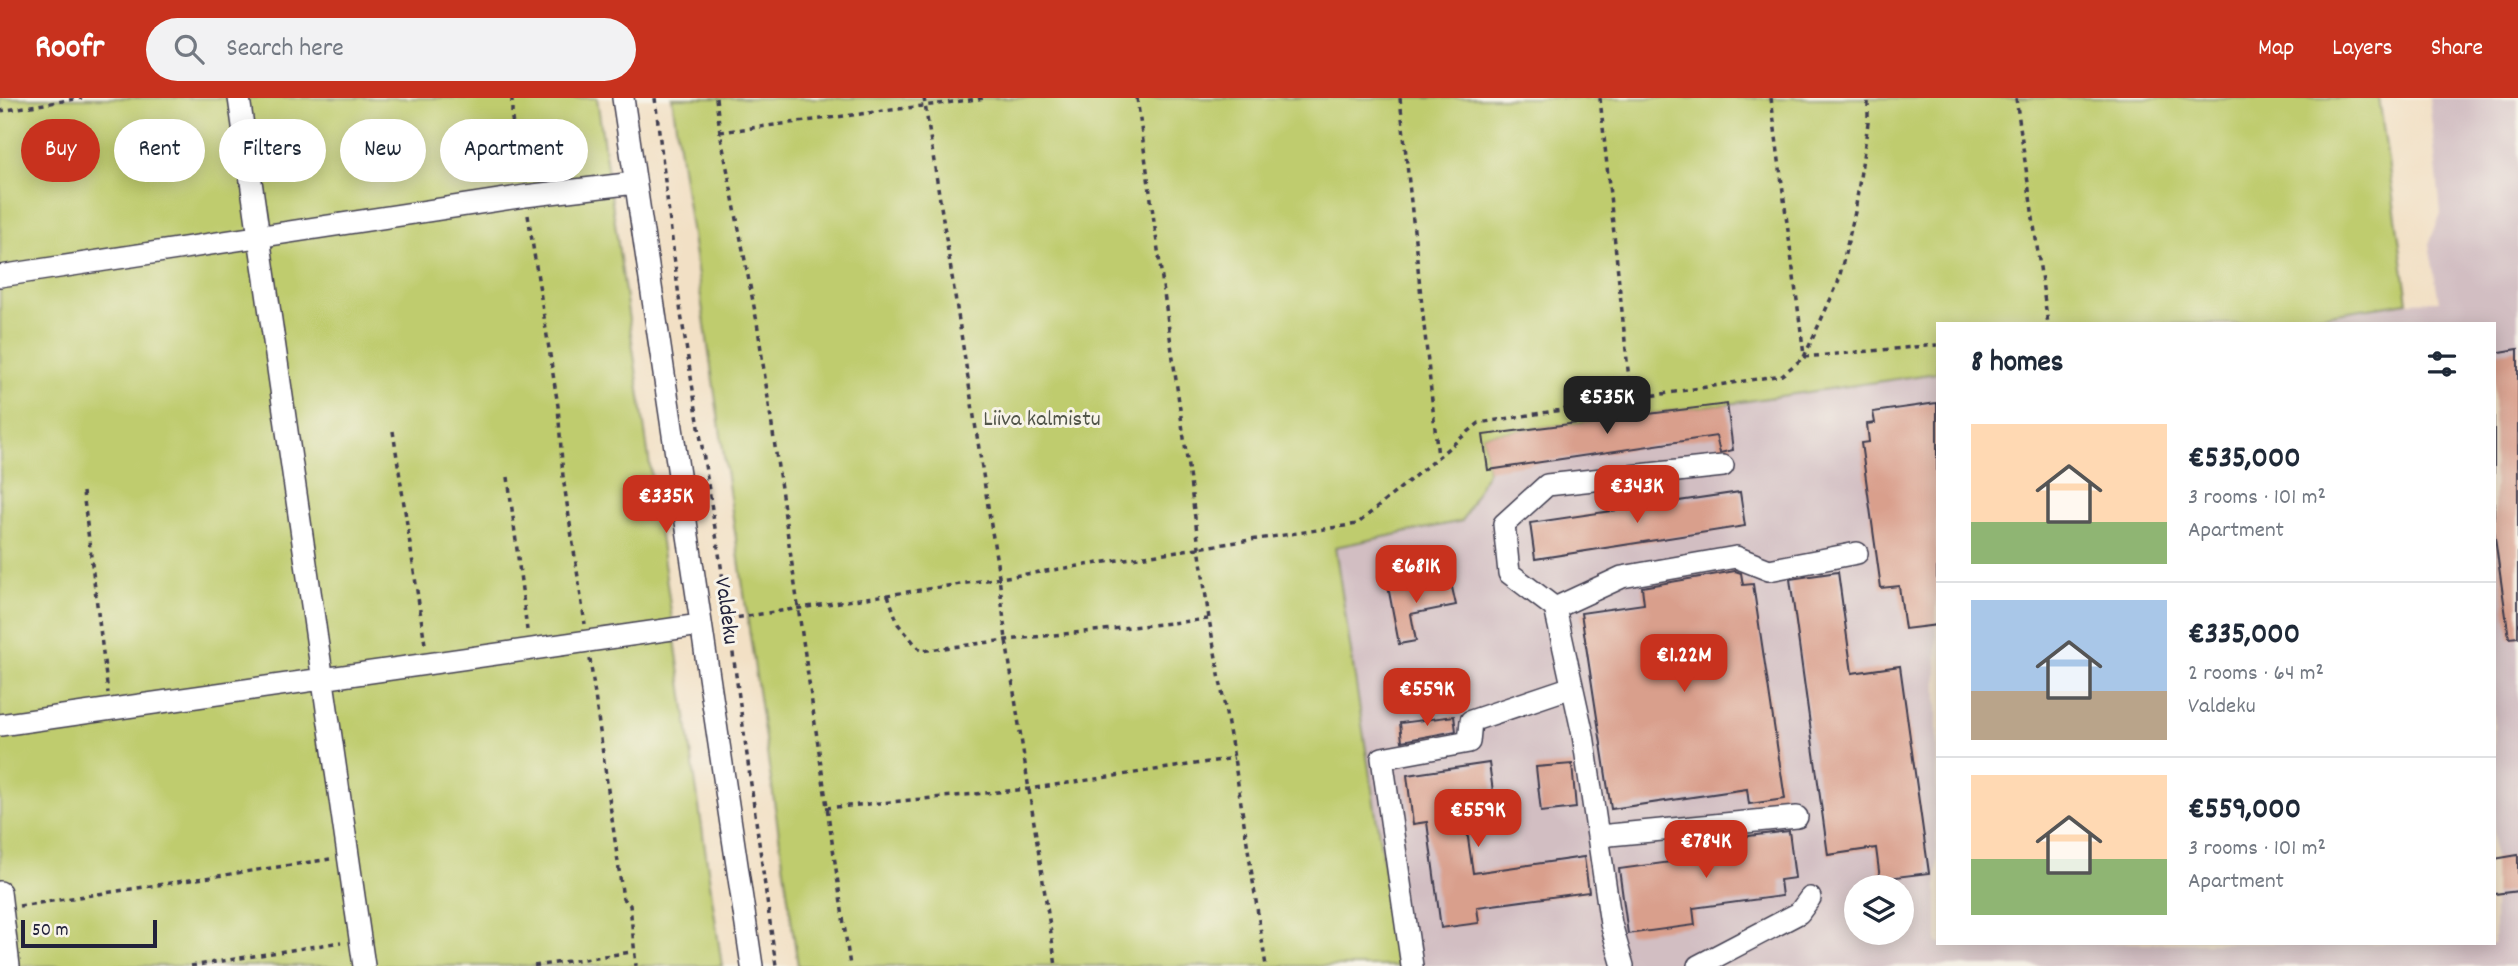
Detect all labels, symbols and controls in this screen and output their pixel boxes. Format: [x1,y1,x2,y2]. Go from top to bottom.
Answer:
search box [146,18,636,81]
text: Roofr [35,26,104,73]
icon: search [170,30,208,68]
text: Search here [226,31,344,68]
text: Map [2258,32,2294,66]
text: Layers [2332,32,2393,66]
text: Share [2431,32,2483,66]
chip: Buy [21,119,100,182]
chip: Rent [114,119,205,182]
chip: Filters [219,119,326,182]
chip: New [340,119,426,182]
chip: Apartment [440,119,588,182]
text: 8 homes [1971,343,2063,386]
icon: filters [2423,345,2461,383]
pin: €535K [1558,376,1656,436]
text: €535K [1580,382,1634,415]
park label: Liiva kalmistu [983,404,1101,437]
text: €535,000 [2188,439,2301,482]
icon: home [2027,452,2111,536]
pin: €343K [1588,466,1686,525]
text: €343K [1610,471,1664,504]
pin: €335K [617,476,715,535]
text: €335K [639,481,693,514]
text: 3 rooms · 101 m² [2188,482,2326,515]
text: Apartment [2188,515,2284,548]
pin: €681K [1367,546,1465,605]
text: €681K [1392,551,1441,584]
street label: Valdeku [704,575,746,647]
text: €335,000 [2188,615,2300,658]
icon: home [2027,628,2111,712]
pin: €1.22M [1627,634,1741,694]
text: €1.22M [1656,640,1712,673]
text: 2 rooms · 64 m² [2188,658,2324,691]
pin: €559K [1378,668,1476,728]
text: €559K [1399,674,1455,707]
text: Valdeku [2188,691,2256,724]
pin: €559K [1429,790,1527,849]
text: €559,000 [2188,790,2301,833]
text: €559K [1450,795,1506,828]
icon: home [2027,803,2111,887]
pin: €784K [1657,820,1755,880]
text: €784K [1680,826,1732,859]
text: 3 rooms · 101 m² [2188,833,2326,866]
text: Apartment [2188,866,2284,899]
map controls [1844,875,1914,945]
button: layers [1844,875,1914,945]
scale bar [21,917,158,949]
text: 50 m [32,918,69,945]

